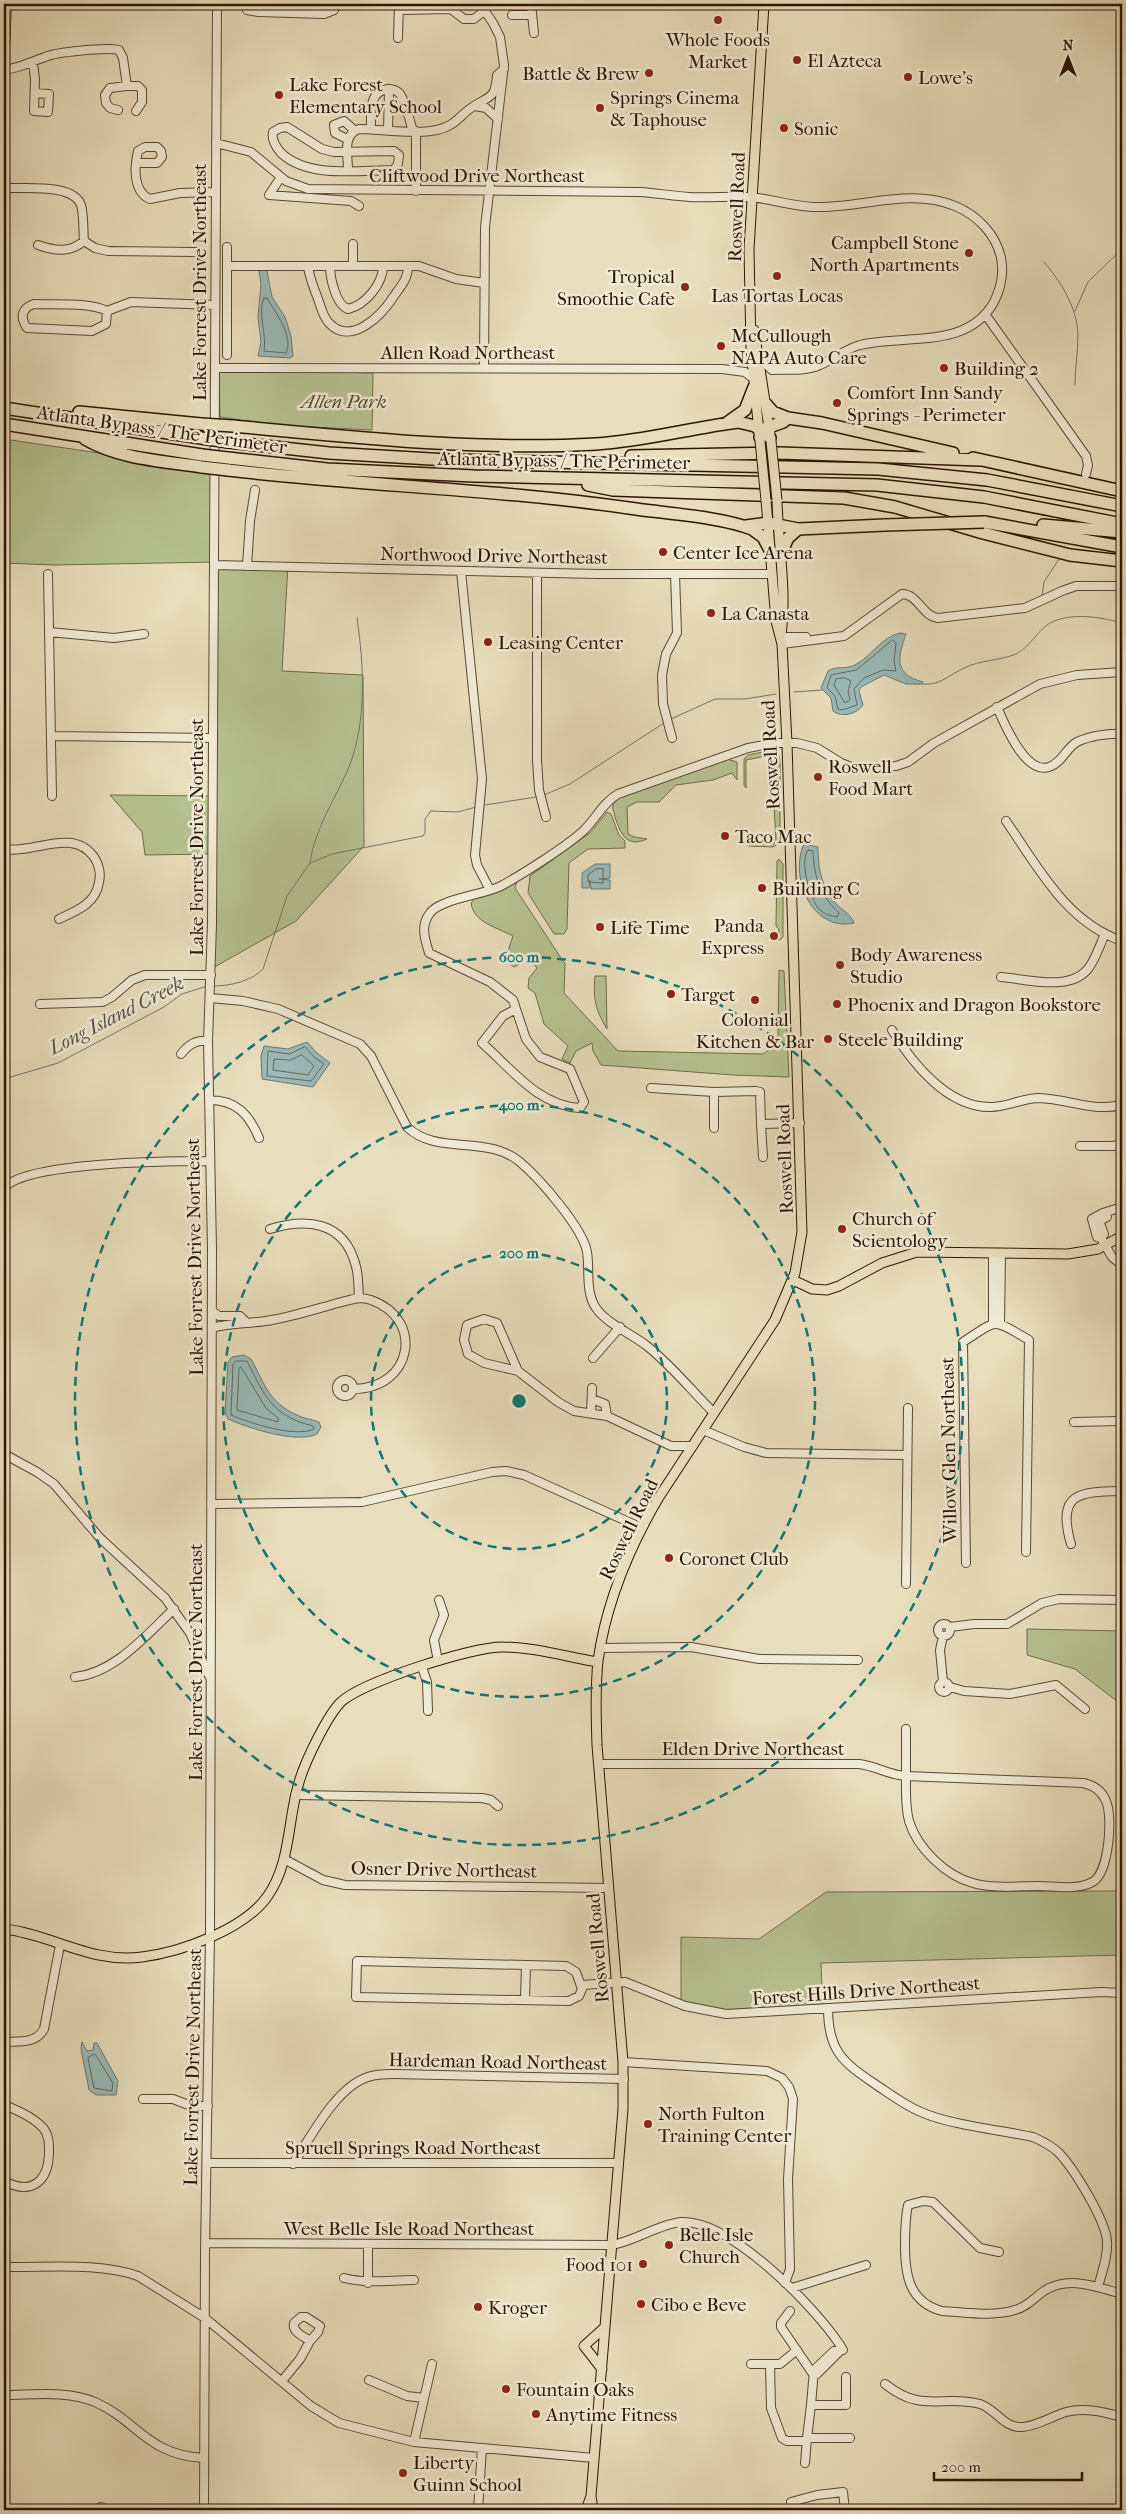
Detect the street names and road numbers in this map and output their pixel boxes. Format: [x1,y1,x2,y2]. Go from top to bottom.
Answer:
street label: Roswell Road [724,151,750,262]
street label: Lake Forrest Drive Northeast [189,163,211,401]
street label: Cliftwood Drive Northeast [369,165,585,187]
street label: Allen Road Northeast [380,342,556,364]
street label: Atlanta Bypass / The Perimeter [34,401,289,459]
street label: Atlanta Bypass / The Perimeter [436,448,691,474]
street label: Northwood Drive Northeast [380,543,608,569]
street label: Roswell Road [757,699,785,811]
street label: Lake Forrest Drive Northeast [186,718,208,956]
street label: Roswell Road [772,1103,798,1214]
street label: Lake Forrest Drive Northeast [182,1138,208,1376]
street label: Willow Glen Northeast [936,1357,962,1544]
street label: Roswell Road [595,1475,663,1584]
street label: Lake Forrest Drive Northeast [185,1543,207,1781]
street label: Elden Drive Northeast [661,1738,845,1760]
street label: Osner Drive Northeast [351,1857,537,1883]
street label: Roswell Road [582,1891,614,2004]
street label: Lake Forrest Drive Northeast [180,1948,206,2186]
street label: Forest Hills Drive Northeast [751,1972,981,2010]
street label: Hardeman Road Northeast [389,2049,608,2075]
street label: Spruell Springs Road Northeast [285,2137,541,2159]
street label: West Belle Isle Road Northeast [283,2218,535,2240]

